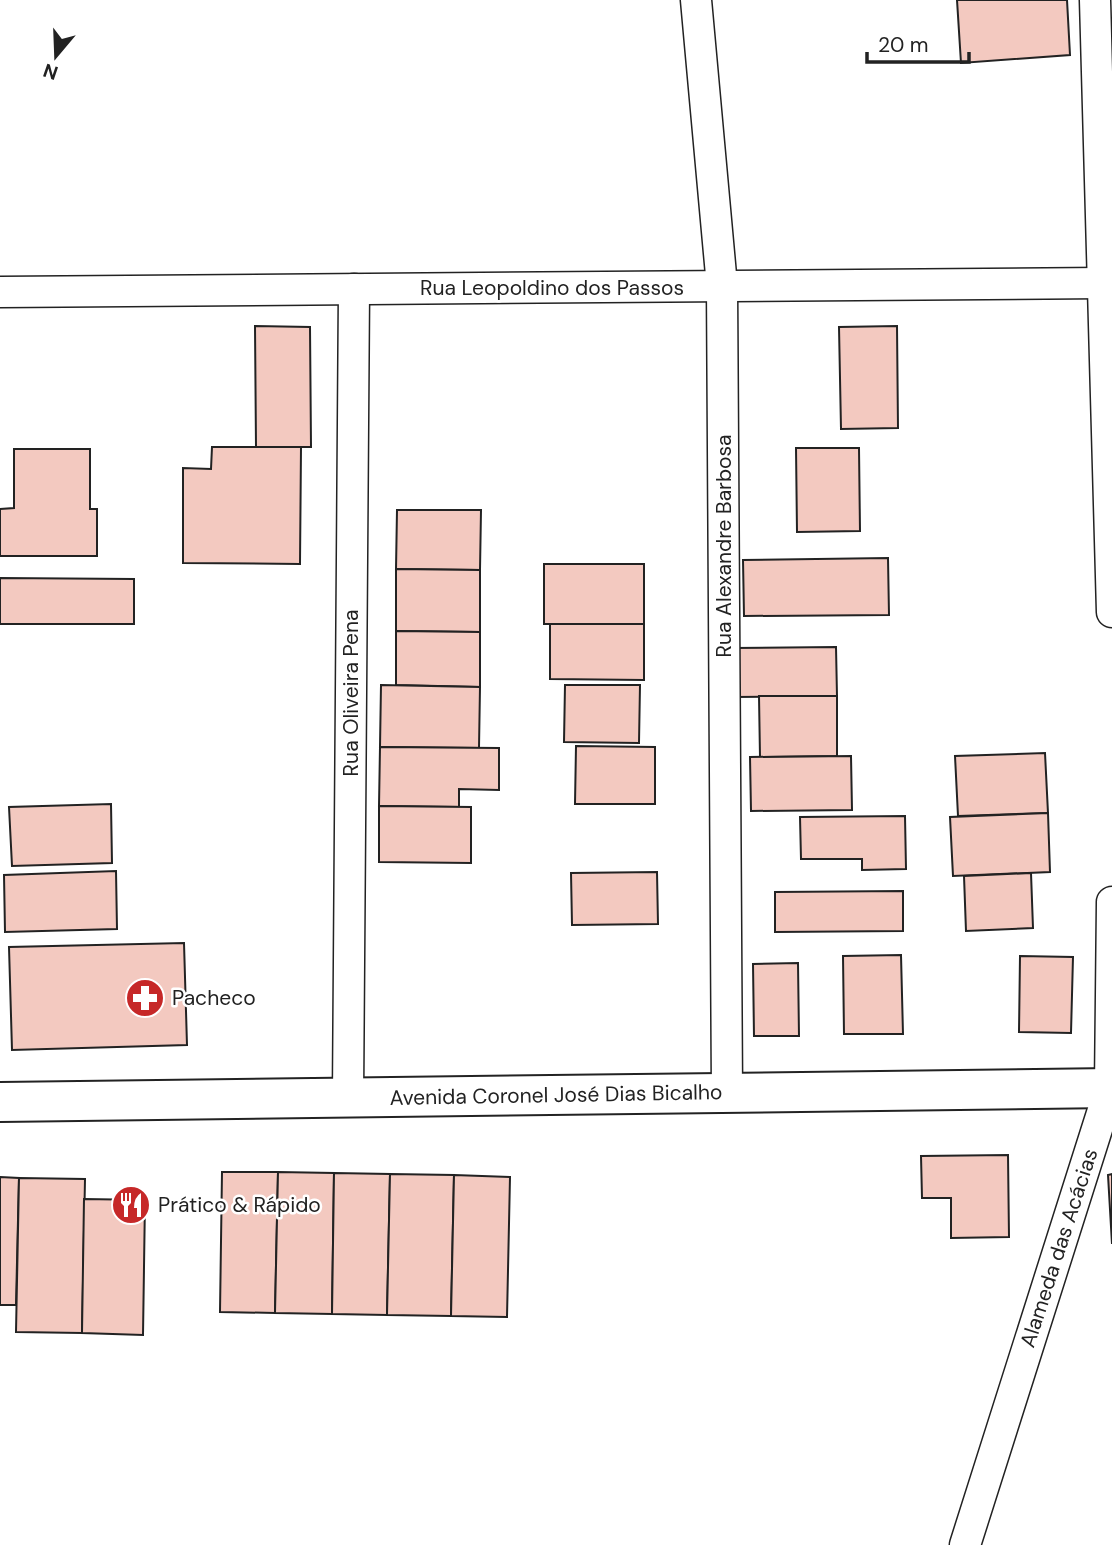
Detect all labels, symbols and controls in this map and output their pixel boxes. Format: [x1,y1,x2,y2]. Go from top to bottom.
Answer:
north arrow [21,21,91,91]
scale bar [867,21,968,65]
text: 20 m [878,31,929,59]
text: N [40,58,61,86]
street label: Rua Leopoldino dos Passos [420,274,684,302]
street label: Rua Alexandre Barbosa [710,435,738,657]
street label: Rua Oliveira Pena [337,610,365,776]
pharmacy icon: Pacheco [124,977,166,1019]
place label: Pacheco [172,984,256,1012]
street label: Avenida Coronel José Dias Bicalho [389,1078,723,1112]
street label: Alameda das Acácias [1014,1145,1104,1351]
restaurant icon: Prático & Rápido [110,1184,152,1226]
place label: Prático & Rápido [158,1191,321,1219]

